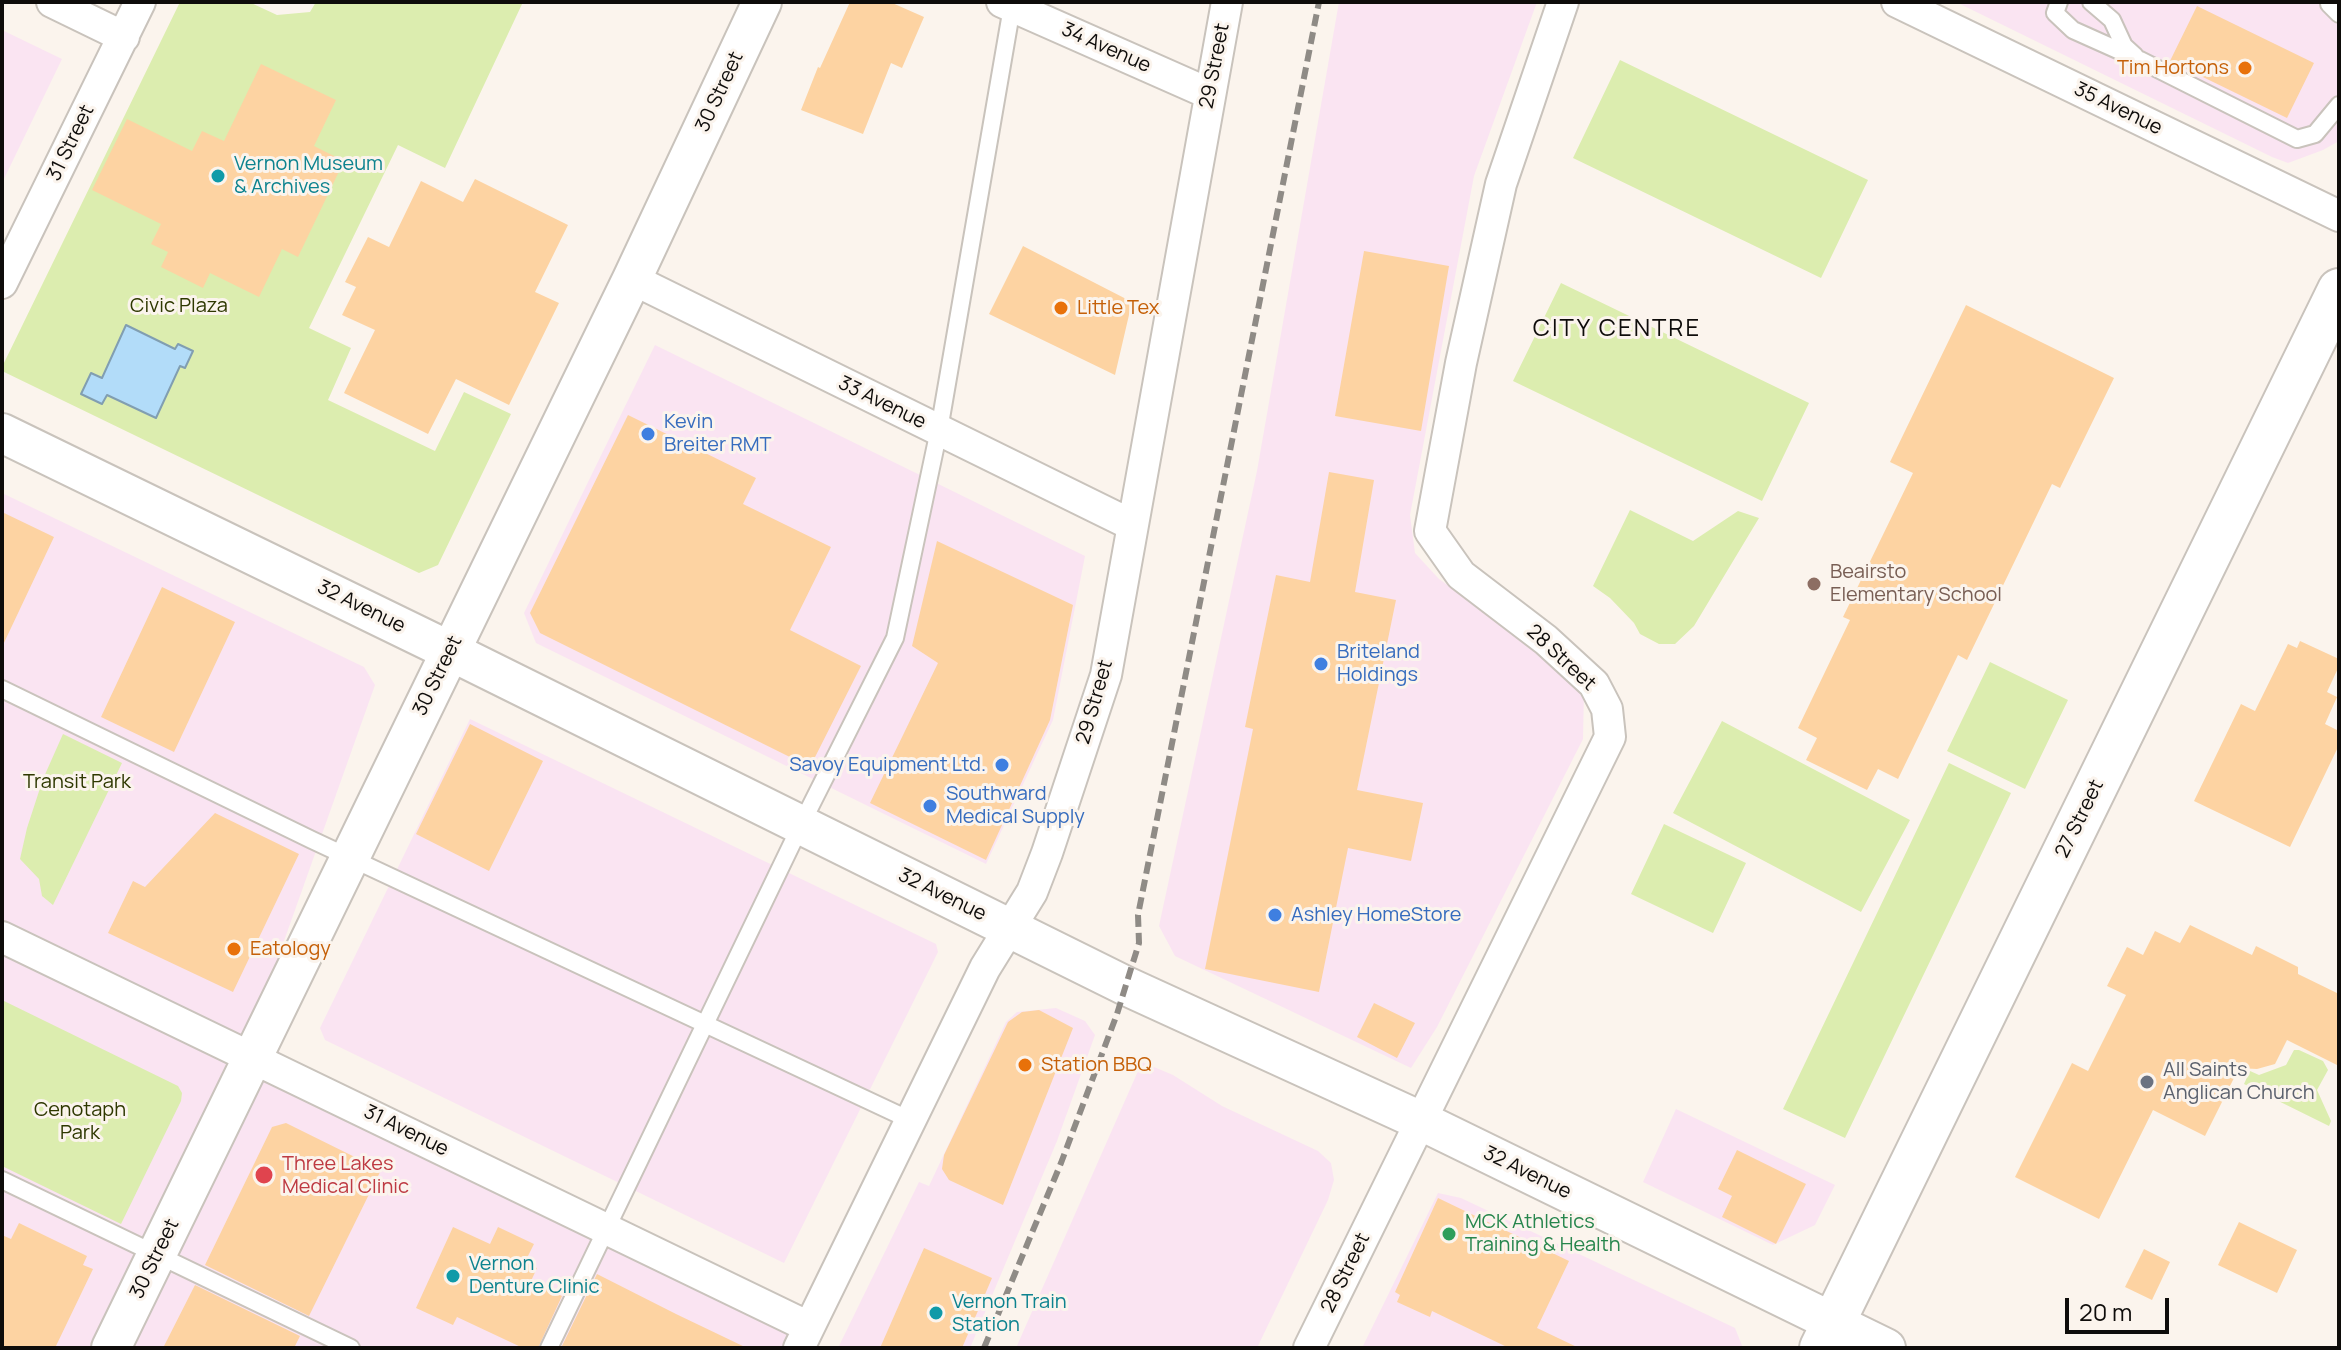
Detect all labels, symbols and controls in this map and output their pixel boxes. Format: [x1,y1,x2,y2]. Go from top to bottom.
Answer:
street label: 34 Avenue [1058,18,1154,78]
street label: 29 Street [1195,21,1235,111]
street label: 30 Street [691,48,749,136]
place label: Tim Hortons [2117,56,2229,80]
marker: Tim Hortons [2236,59,2254,77]
street label: 35 Avenue [2070,77,2166,141]
street label: 31 Street [42,101,100,185]
place label: Vernon Museum & Archives [234,152,383,199]
marker: Vernon Museum & Archives [209,167,227,185]
park label: Civic Plaza [130,294,228,318]
place label: Little Tex [1077,296,1159,320]
marker: Little Tex [1052,299,1070,317]
district label: CITY CENTRE [1533,315,1701,343]
street label: 33 Avenue [834,371,930,435]
place label: Kevin Breiter RMT [664,410,771,457]
marker: Kevin Breiter RMT [639,425,657,443]
place label: Beairsto Elementary School [1830,560,2002,607]
street label: 32 Avenue [313,575,409,639]
marker: Beairsto Elementary School [1805,575,1823,593]
street label: 28 Street [1521,620,1601,696]
street label: 30 Street [408,632,468,720]
place label: Briteland Holdings [1337,640,1420,687]
marker: Briteland Holdings [1312,655,1330,673]
street label: 29 Street [1072,657,1118,747]
place label: Savoy Equipment Ltd. [789,753,986,777]
marker: Savoy Equipment Ltd. [993,756,1011,774]
park label: Transit Park [23,770,131,794]
street label: 27 Street [2051,776,2109,862]
place label: Southward Medical Supply [946,782,1085,829]
marker: Southward Medical Supply [921,797,939,815]
street label: 32 Avenue [894,863,990,927]
place label: Ashley HomeStore [1291,903,1461,927]
marker: Ashley HomeStore [1266,906,1284,924]
place label: Eatology [250,937,331,961]
marker: Eatology [225,940,243,958]
place label: Station BBQ [1041,1053,1152,1077]
marker: Station BBQ [1016,1056,1034,1074]
place label: All Saints Anglican Church [2163,1058,2315,1105]
marker: All Saints Anglican Church [2138,1073,2156,1091]
park label: Cenotaph Park [34,1098,126,1145]
street label: 31 Avenue [360,1100,452,1162]
street label: 32 Avenue [1479,1141,1575,1205]
place label: Three Lakes Medical Clinic [282,1152,409,1199]
marker: Three Lakes Medical Clinic [253,1164,275,1186]
place label: MCK Athletics Training & Health [1465,1210,1621,1257]
street label: 30 Street [125,1215,185,1303]
marker: MCK Athletics Training & Health [1440,1225,1458,1243]
street label: 28 Street [1316,1229,1376,1317]
place label: Vernon Denture Clinic [469,1252,600,1299]
marker: Vernon Denture Clinic [444,1267,462,1285]
scale bar [2069,1282,2173,1332]
place label: Vernon Train Station [952,1290,1067,1337]
text: 20 m [2079,1295,2132,1328]
marker: Vernon Train Station [927,1304,945,1322]

